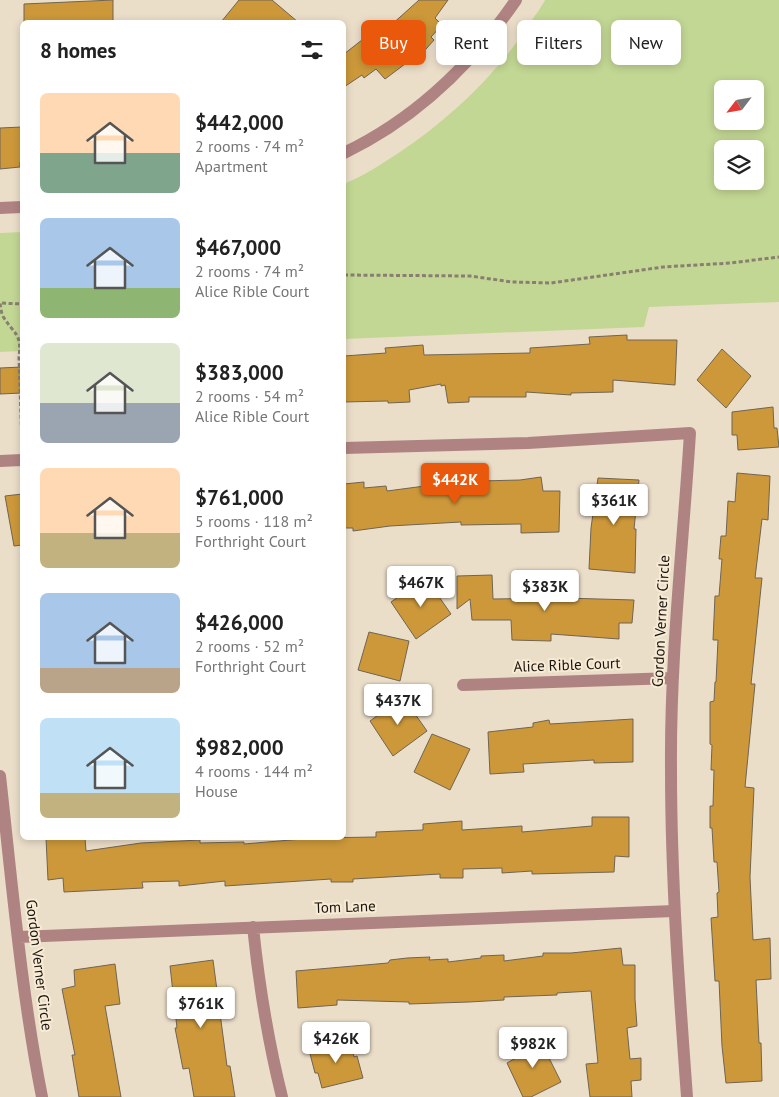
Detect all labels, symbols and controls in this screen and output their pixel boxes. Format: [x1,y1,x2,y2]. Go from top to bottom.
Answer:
chip: Buy [361,20,426,65]
chip: Rent [436,20,507,65]
chip: Filters [517,20,601,65]
chip: New [611,20,681,65]
icon: filters [298,36,326,64]
text: 8 homes [40,37,116,64]
north arrow [714,80,764,130]
map controls [714,80,764,190]
text: $442,000 [195,109,284,136]
icon: home [80,113,140,173]
text: 2 rooms · 74 m² [195,136,304,156]
button: layers [714,140,764,190]
text: Apartment [195,156,268,176]
text: $467,000 [195,234,281,261]
icon: home [80,238,140,298]
text: 2 rooms · 74 m² [195,261,304,281]
text: Alice Rible Court [195,281,309,301]
text: $383,000 [195,359,284,386]
icon: home [80,363,140,423]
text: 2 rooms · 54 m² [195,386,304,406]
text: Alice Rible Court [195,406,309,426]
pin: $442K [420,462,490,505]
text: $442K [432,469,478,489]
text: $761,000 [195,484,284,511]
pin: $361K [579,484,649,526]
icon: home [80,488,140,548]
text: $361K [591,490,637,510]
text: 5 rooms · 118 m² [195,511,313,531]
text: Forthright Court [195,531,306,551]
street label: Gordon Verner Circle [648,555,673,687]
pin: $467K [386,566,456,608]
pin: $383K [510,570,580,612]
text: $467K [398,572,444,592]
text: $383K [522,576,568,596]
text: $426,000 [195,609,284,636]
icon: home [80,613,140,673]
text: 2 rooms · 52 m² [195,636,304,656]
street label: Alice Rible Court [513,653,621,676]
text: Forthright Court [195,656,306,676]
pin: $437K [363,684,433,726]
text: $437K [375,690,421,710]
text: $982,000 [195,734,284,761]
icon: home [80,738,140,798]
text: 4 rooms · 144 m² [195,761,313,781]
text: House [195,781,238,801]
street label: Tom Lane [314,896,376,917]
street label: Gordon Verner Circle [22,898,57,1032]
pin: $761K [166,986,236,1029]
text: $761K [178,993,224,1013]
pin: $426K [301,1022,371,1064]
pin: $982K [498,1026,568,1069]
text: $426K [313,1028,359,1048]
text: $982K [510,1033,556,1053]

